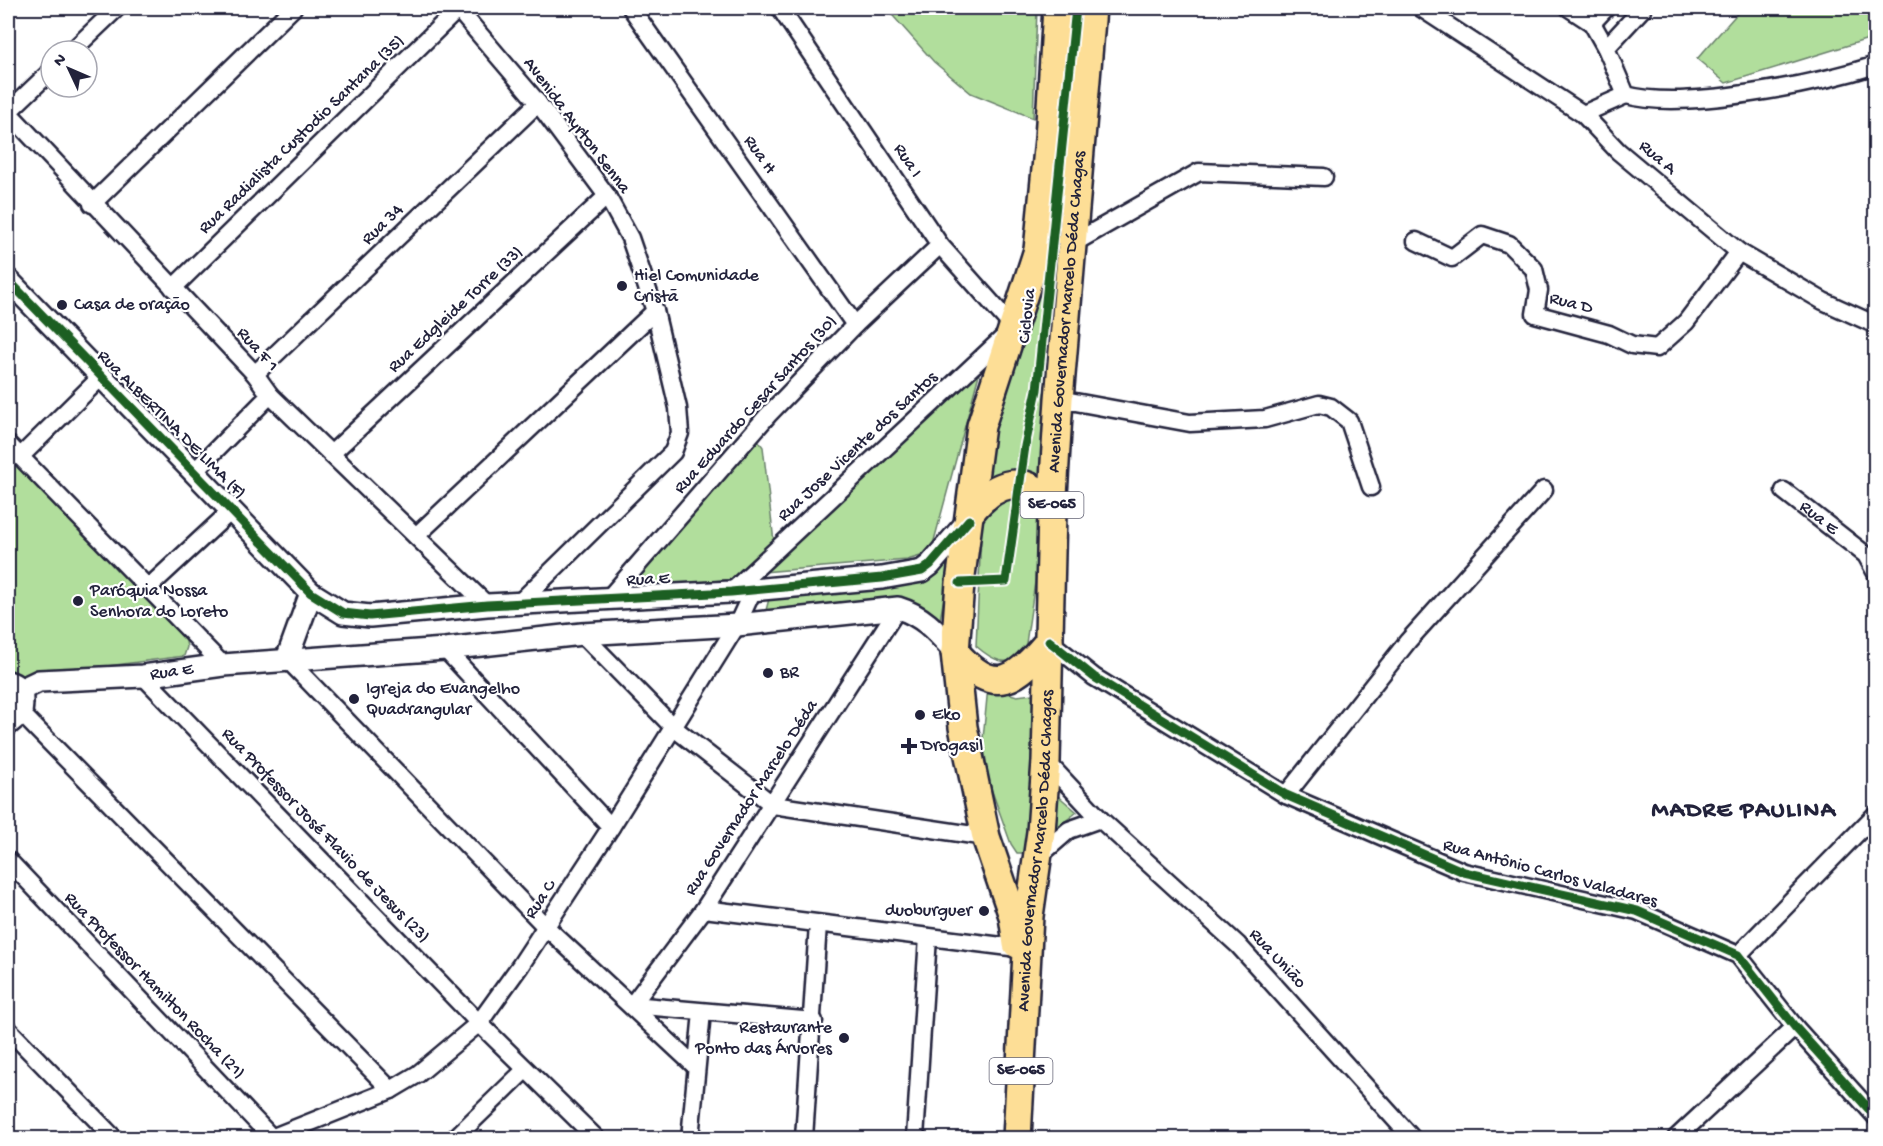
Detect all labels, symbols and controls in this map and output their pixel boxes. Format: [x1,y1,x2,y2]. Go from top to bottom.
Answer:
street label: Rua Radialista Custodio Santana (35) [195,31,409,239]
north arrow [39,39,99,99]
text: N [50,50,72,71]
street label: Avenida Ayrton Senna [518,54,635,199]
street label: Rua H [738,132,780,179]
street label: Rua A [1634,136,1681,181]
street label: Rua I [888,140,926,182]
street label: Avenida Governador Marcelo Déda Chagas [1044,149,1090,473]
street label: Rua 34 [358,200,409,250]
street label: Rua Edgleide Torre (33) [384,242,528,378]
place label: Hiel Comunidade Cristã [634,266,760,308]
marker: Hiel Comunidade Cristã [615,279,629,293]
street label: Ciclovia [1015,287,1041,344]
street label: Rua D [1547,289,1595,320]
place label: Casa de oração [74,295,190,316]
marker: Casa de oração [55,298,69,312]
street label: Rua Eduardo Cesar Santos (30) [670,311,842,499]
street label: Rua F 1 [232,323,282,377]
street label: Rua ALBERTINA DE LIMA (F) [92,346,250,504]
street label: Rua Jose Vicente dos Santos [774,366,943,527]
road number: SE-065 [1020,492,1084,518]
street label: Rua E [1795,496,1843,540]
street label: Rua E [626,568,671,592]
place label: Paróquia Nossa Senhora do Loreto [89,581,228,623]
marker: Paróquia Nossa Senhora do Loreto [71,594,85,608]
street label: Rua E [149,659,195,685]
place label: BR [779,663,799,684]
marker: BR [761,666,775,680]
place label: Igreja do Evangelho Quadrangular [366,679,520,721]
street label: Avenida Governador Marcelo Déda Chagas [1013,688,1058,1012]
marker: Igreja do Evangelho Quadrangular [347,692,361,706]
street label: Rua Governador Marcelo Déda [681,695,824,900]
place label: Eko [932,705,961,726]
marker: Eko [913,708,927,722]
street label: Rua Professor José Flavio de Jesus (23) [216,724,434,948]
place label: Drogasil [920,736,983,757]
marker: Drogasil [902,739,916,753]
district label: MADRE PAULINA [1652,797,1837,826]
street label: Rua Antônio Carlos Valadares [1440,835,1661,913]
street label: Rua C [521,876,562,923]
street label: Rua Professor Hamilton Rocha (21) [59,888,249,1084]
place label: duoburguer [885,901,974,922]
marker: duoburguer [977,904,991,918]
street label: Rua União [1244,925,1310,993]
place label: Restaurante Ponto das Árvores [694,1018,833,1060]
marker: Restaurante Ponto das Árvores [837,1031,851,1045]
road number: SE-065 [990,1058,1052,1084]

